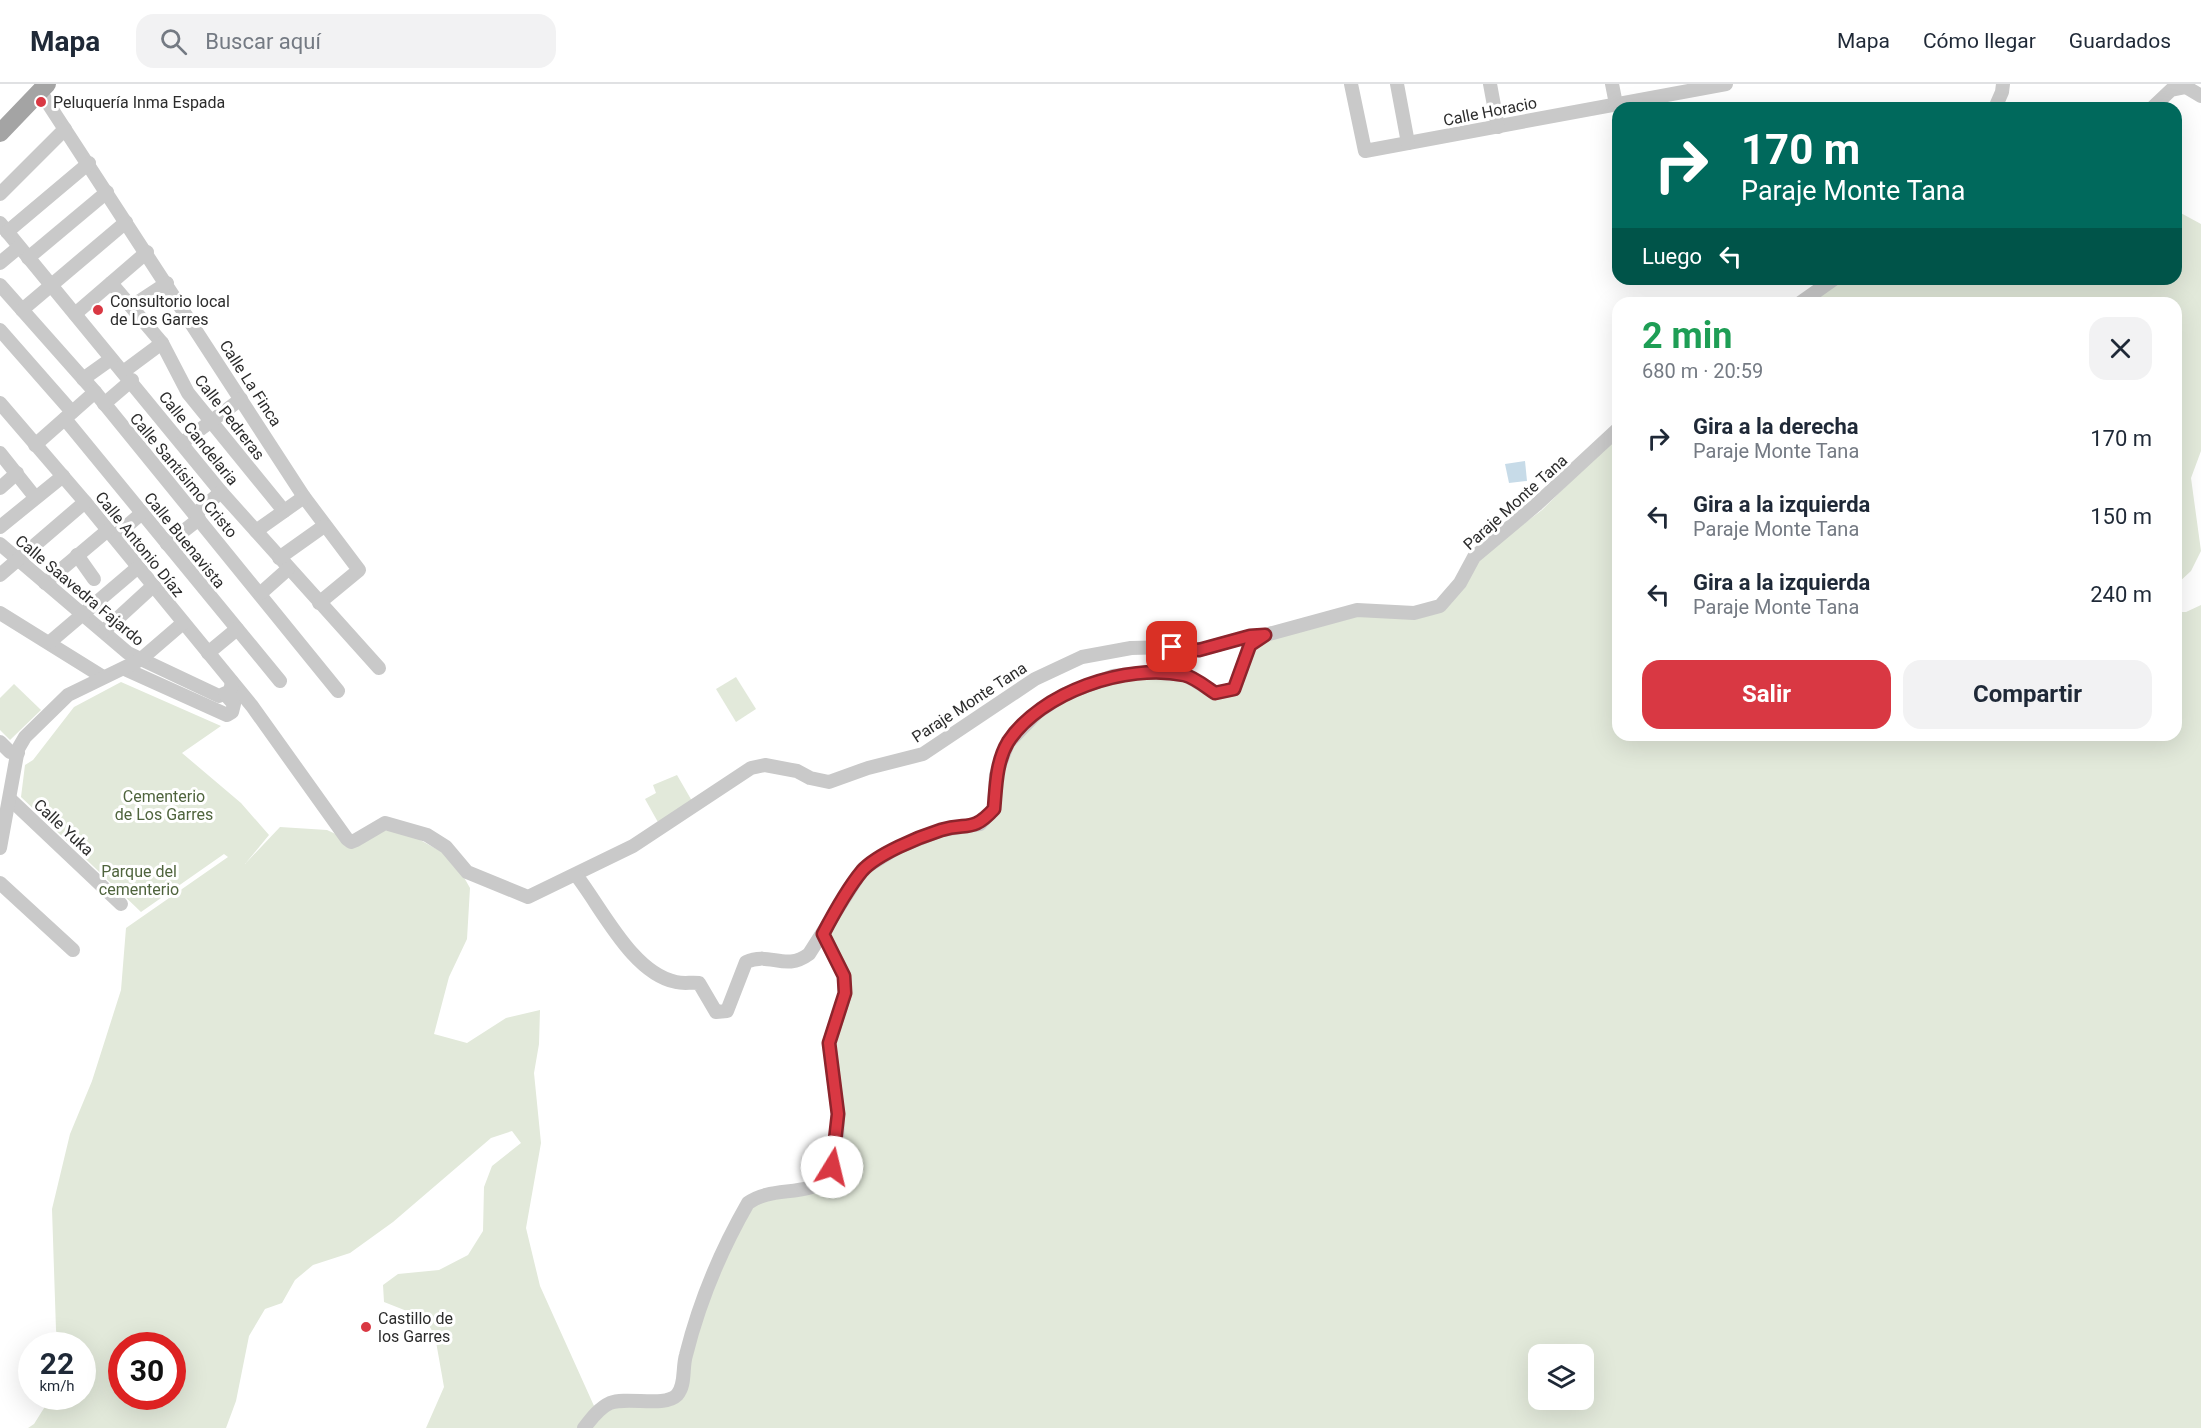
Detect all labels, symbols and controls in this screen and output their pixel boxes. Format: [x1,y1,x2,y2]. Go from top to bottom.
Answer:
search box [136,14,556,68]
text: Mapa [30,25,100,58]
icon: search [157,25,190,58]
text: Buscar aquí [205,29,321,54]
text: Mapa [1837,29,1890,53]
text: Cómo llegar [1923,29,2036,53]
text: Guardados [2069,29,2171,53]
place label: Peluquería Inma Espada [53,93,225,112]
street label: Calle Horacio [1442,93,1539,130]
marker: Peluquería Inma Espada [34,95,48,109]
text: 170 m [1741,125,1860,174]
icon: right [1642,126,1720,204]
text: Paraje Monte Tana [1741,175,1965,207]
icon: left [1714,240,1747,273]
text: Luego [1642,244,1702,269]
place label: Consultorio local de Los Garres [110,292,230,329]
marker: Consultorio local de Los Garres [91,303,105,317]
text: 2 min [1642,315,1733,357]
button: close [2089,317,2152,380]
street label: Calle La Finca [216,336,286,430]
text: 680 m · 20:59 [1642,359,1763,383]
street label: Calle Pedreras [191,371,269,464]
street label: Calle Candelaria [155,387,242,489]
street label: Calle Santísimo Cristo [126,409,241,542]
text: Gira a la derecha [1693,414,1859,439]
icon: right [1642,422,1675,455]
text: 170 m [2090,426,2152,451]
text: Paraje Monte Tana [1693,439,1859,463]
street label: Paraje Monte Tana [1460,451,1571,554]
street label: Calle Antonio Díaz [91,488,188,601]
street label: Calle Buenavista [140,489,229,592]
text: Gira a la izquierda [1693,492,1870,517]
icon: left [1642,500,1675,533]
text: 150 m [2090,504,2152,529]
text: Paraje Monte Tana [1693,517,1859,541]
street label: Calle Saavedra Fajardo [11,531,148,650]
text: Gira a la izquierda [1693,570,1870,595]
icon: left [1642,578,1675,611]
text: 240 m [2090,582,2152,607]
text: Paraje Monte Tana [1693,595,1859,619]
pin [1146,621,1197,672]
icon: arrive [1155,630,1188,663]
street label: Paraje Monte Tana [908,658,1030,747]
button: Salir [1642,660,1891,729]
button: Compartir [1903,660,2152,729]
park label: Cementerio de Los Garres [115,787,213,824]
street label: Calle Yuka [30,795,97,860]
park label: Parque del cementerio [99,862,179,899]
position arrow [800,1135,864,1199]
place label: Castillo de los Garres [378,1309,453,1346]
marker: Castillo de los Garres [359,1320,373,1334]
speed limit sign: 30 [108,1332,186,1410]
map controls [1528,1344,1594,1410]
button: layers [1528,1344,1594,1410]
text: 22 [40,1346,74,1381]
text: km/h [39,1377,75,1395]

